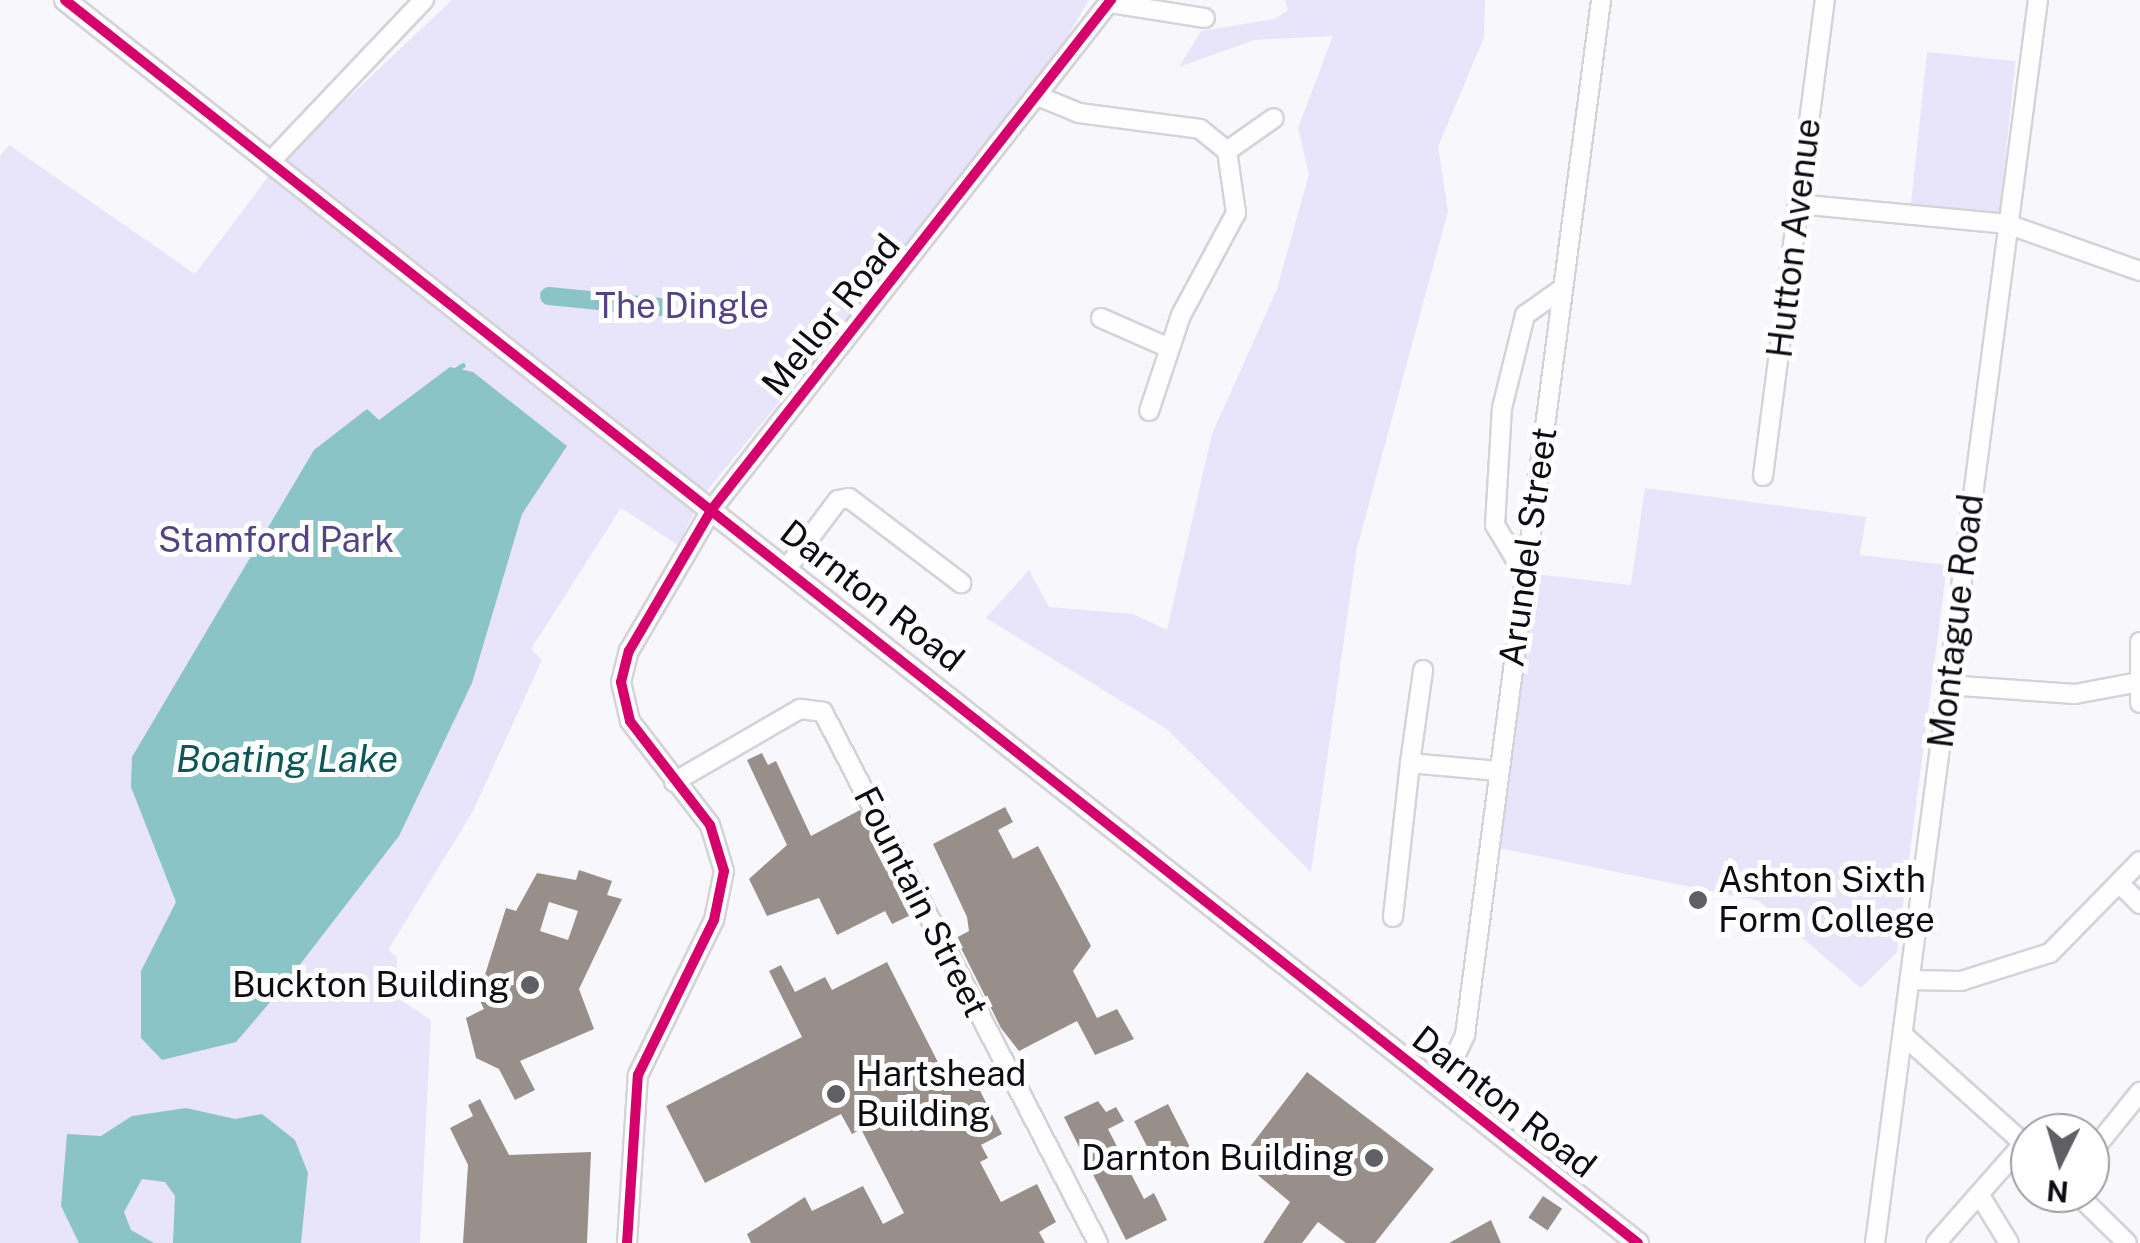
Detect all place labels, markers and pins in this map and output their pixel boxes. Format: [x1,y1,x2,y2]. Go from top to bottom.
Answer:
place label: Ashton Sixth Form College [1718,859,1935,941]
marker: Ashton Sixth Form College [1687,889,1709,911]
place label: Buckton Building [232,964,510,1006]
marker: Buckton Building [519,974,541,996]
place label: Hartshead Building [856,1053,1026,1135]
marker: Hartshead Building [825,1083,847,1105]
place label: Darnton Building [1081,1137,1354,1179]
marker: Darnton Building [1363,1147,1385,1169]

